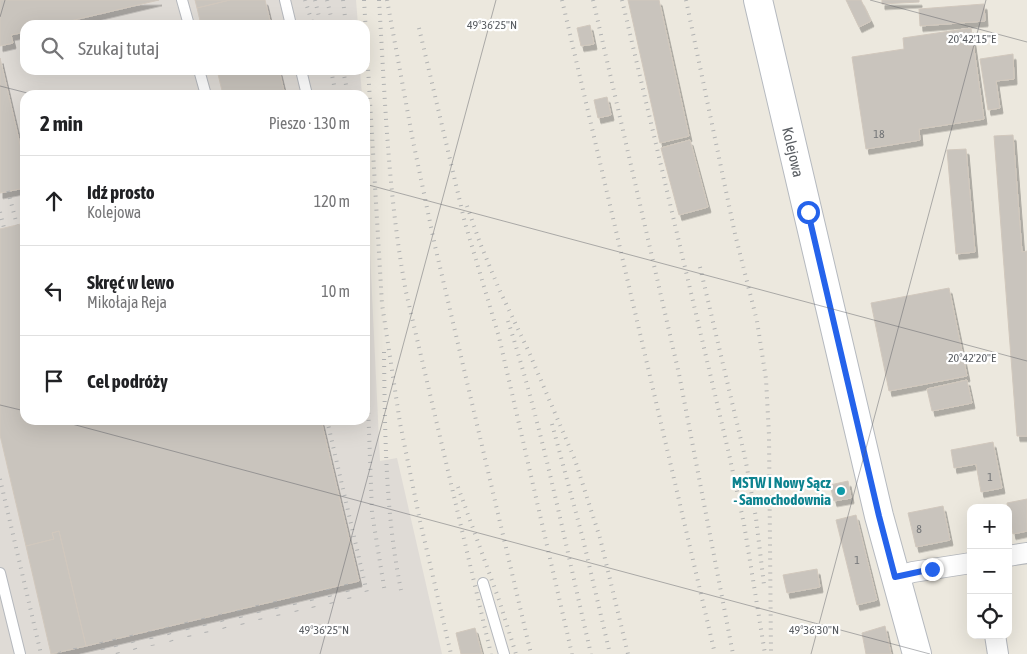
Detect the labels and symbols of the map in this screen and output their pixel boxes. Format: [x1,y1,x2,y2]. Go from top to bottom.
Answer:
text: 49°36'25"N [467,18,517,32]
text: 20°42'15"E [948,32,996,46]
street label: Kolejowa [780,125,808,179]
house number: 18 [873,127,885,141]
route start [797,201,820,224]
text: 20°42'20"E [948,351,996,365]
house number: 1 [987,470,993,484]
place label: MSTW I Nowy Sącz - Samochodownia [732,474,832,508]
marker: MSTW I Nowy Sącz - Samochodownia [835,485,847,497]
house number: 8 [916,522,922,536]
house number: 1 [854,553,860,567]
route end [921,558,944,581]
text: 49°36'25"N [299,623,349,637]
text: 49°36'30"N [789,623,839,637]

